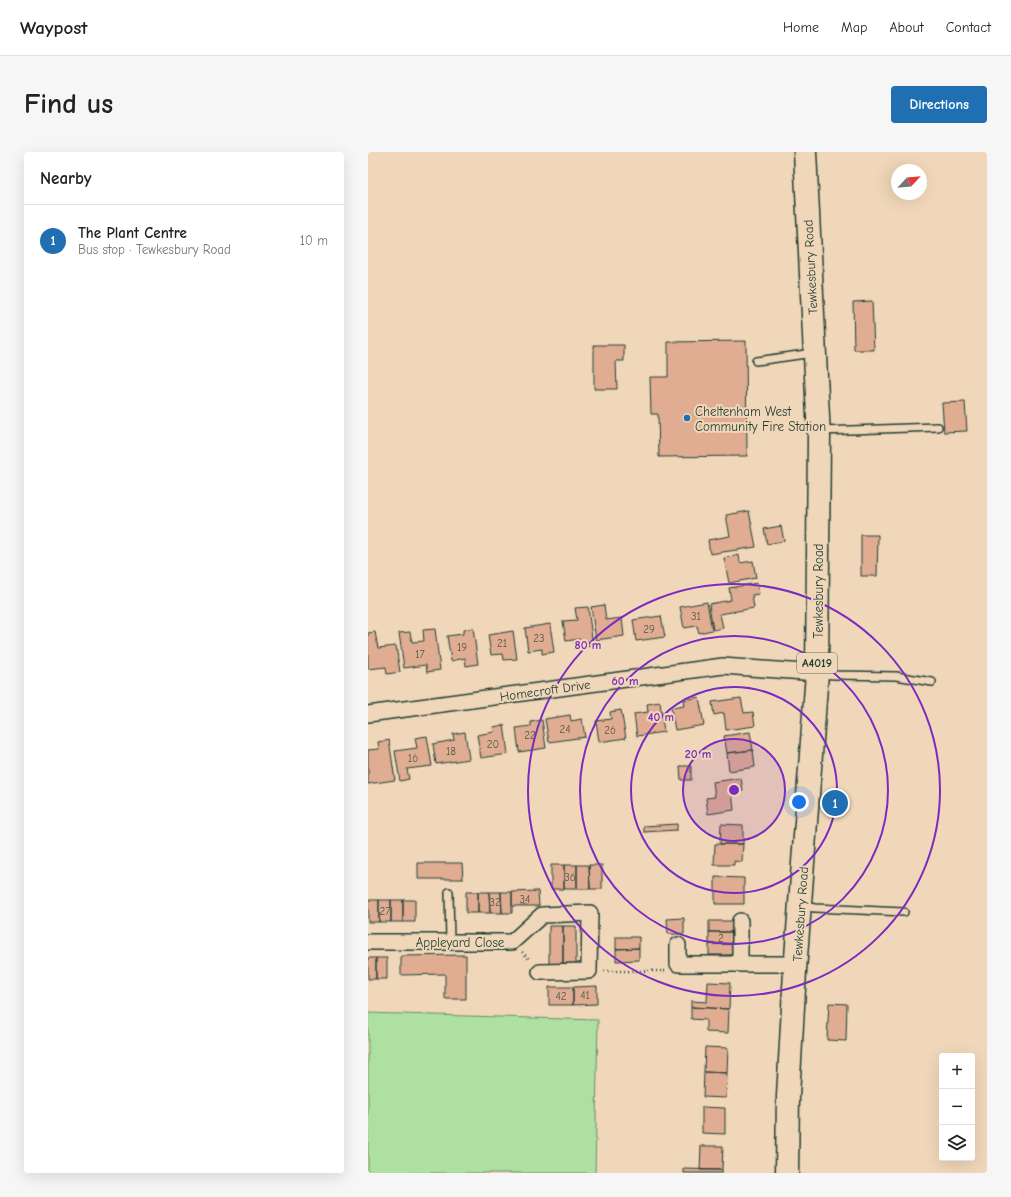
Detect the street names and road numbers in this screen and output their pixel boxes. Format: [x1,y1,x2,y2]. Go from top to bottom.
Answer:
street label: Tewkesbury Road [801,219,820,315]
street label: Tewkesbury Road [811,544,826,638]
road number: A4019 [797,653,837,673]
street label: Homecroft Drive [499,677,592,704]
street label: Tewkesbury Road [790,866,811,962]
street label: Appleyard Close [416,935,505,950]

